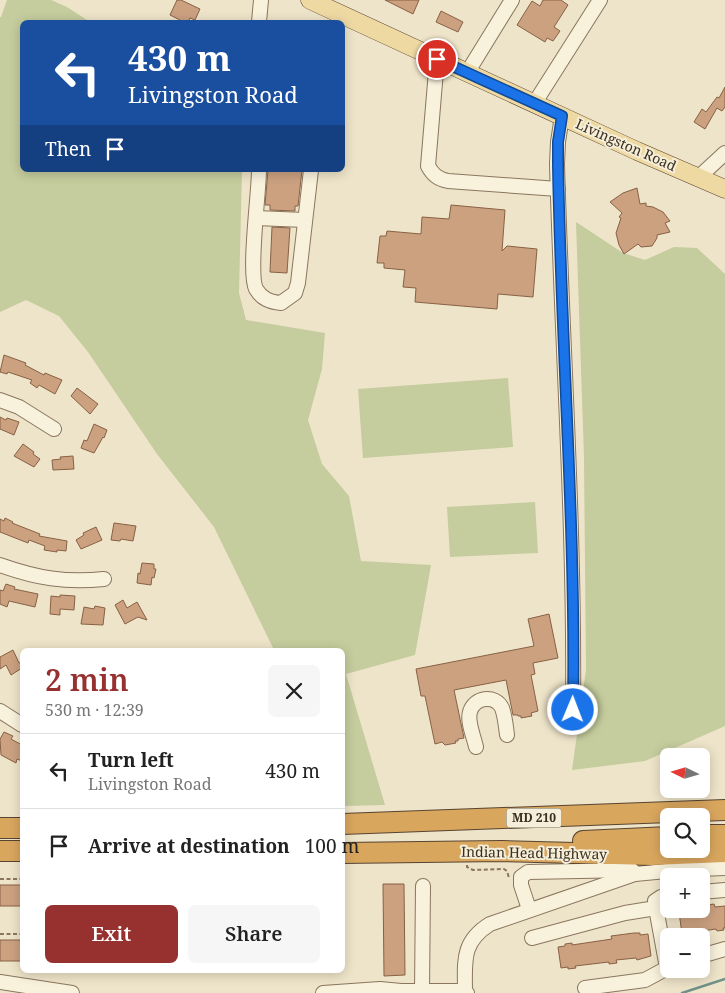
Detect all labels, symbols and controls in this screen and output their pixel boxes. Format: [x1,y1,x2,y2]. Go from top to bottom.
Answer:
text: 430 m [128,34,231,81]
pin [416,38,458,80]
icon: left [45,40,110,105]
icon: arrive [423,45,451,73]
text: Livingston Road [128,79,298,109]
street label: Livingston Road [573,114,680,175]
icon: arrive [101,135,129,163]
text: Then [45,136,91,162]
text: 2 min [45,659,129,700]
button: close [268,665,320,717]
position arrow [546,683,598,735]
text: 530 m · 12:39 [45,699,144,721]
text: Turn left [88,747,174,773]
north arrow [660,748,710,798]
map controls [660,748,710,978]
icon: left [45,757,73,785]
text: 430 m [265,758,320,784]
text: Livingston Road [88,773,212,795]
road number: MD 210 [506,808,562,828]
button: search [660,808,710,858]
icon: arrive [45,832,73,860]
text: Arrive at destination [88,833,290,859]
text: 100 m [305,833,360,859]
street label: Indian Head Highway [461,842,607,863]
button: + [660,868,710,918]
button: Exit [45,905,178,963]
button: Share [188,905,320,963]
button: − [660,928,710,978]

